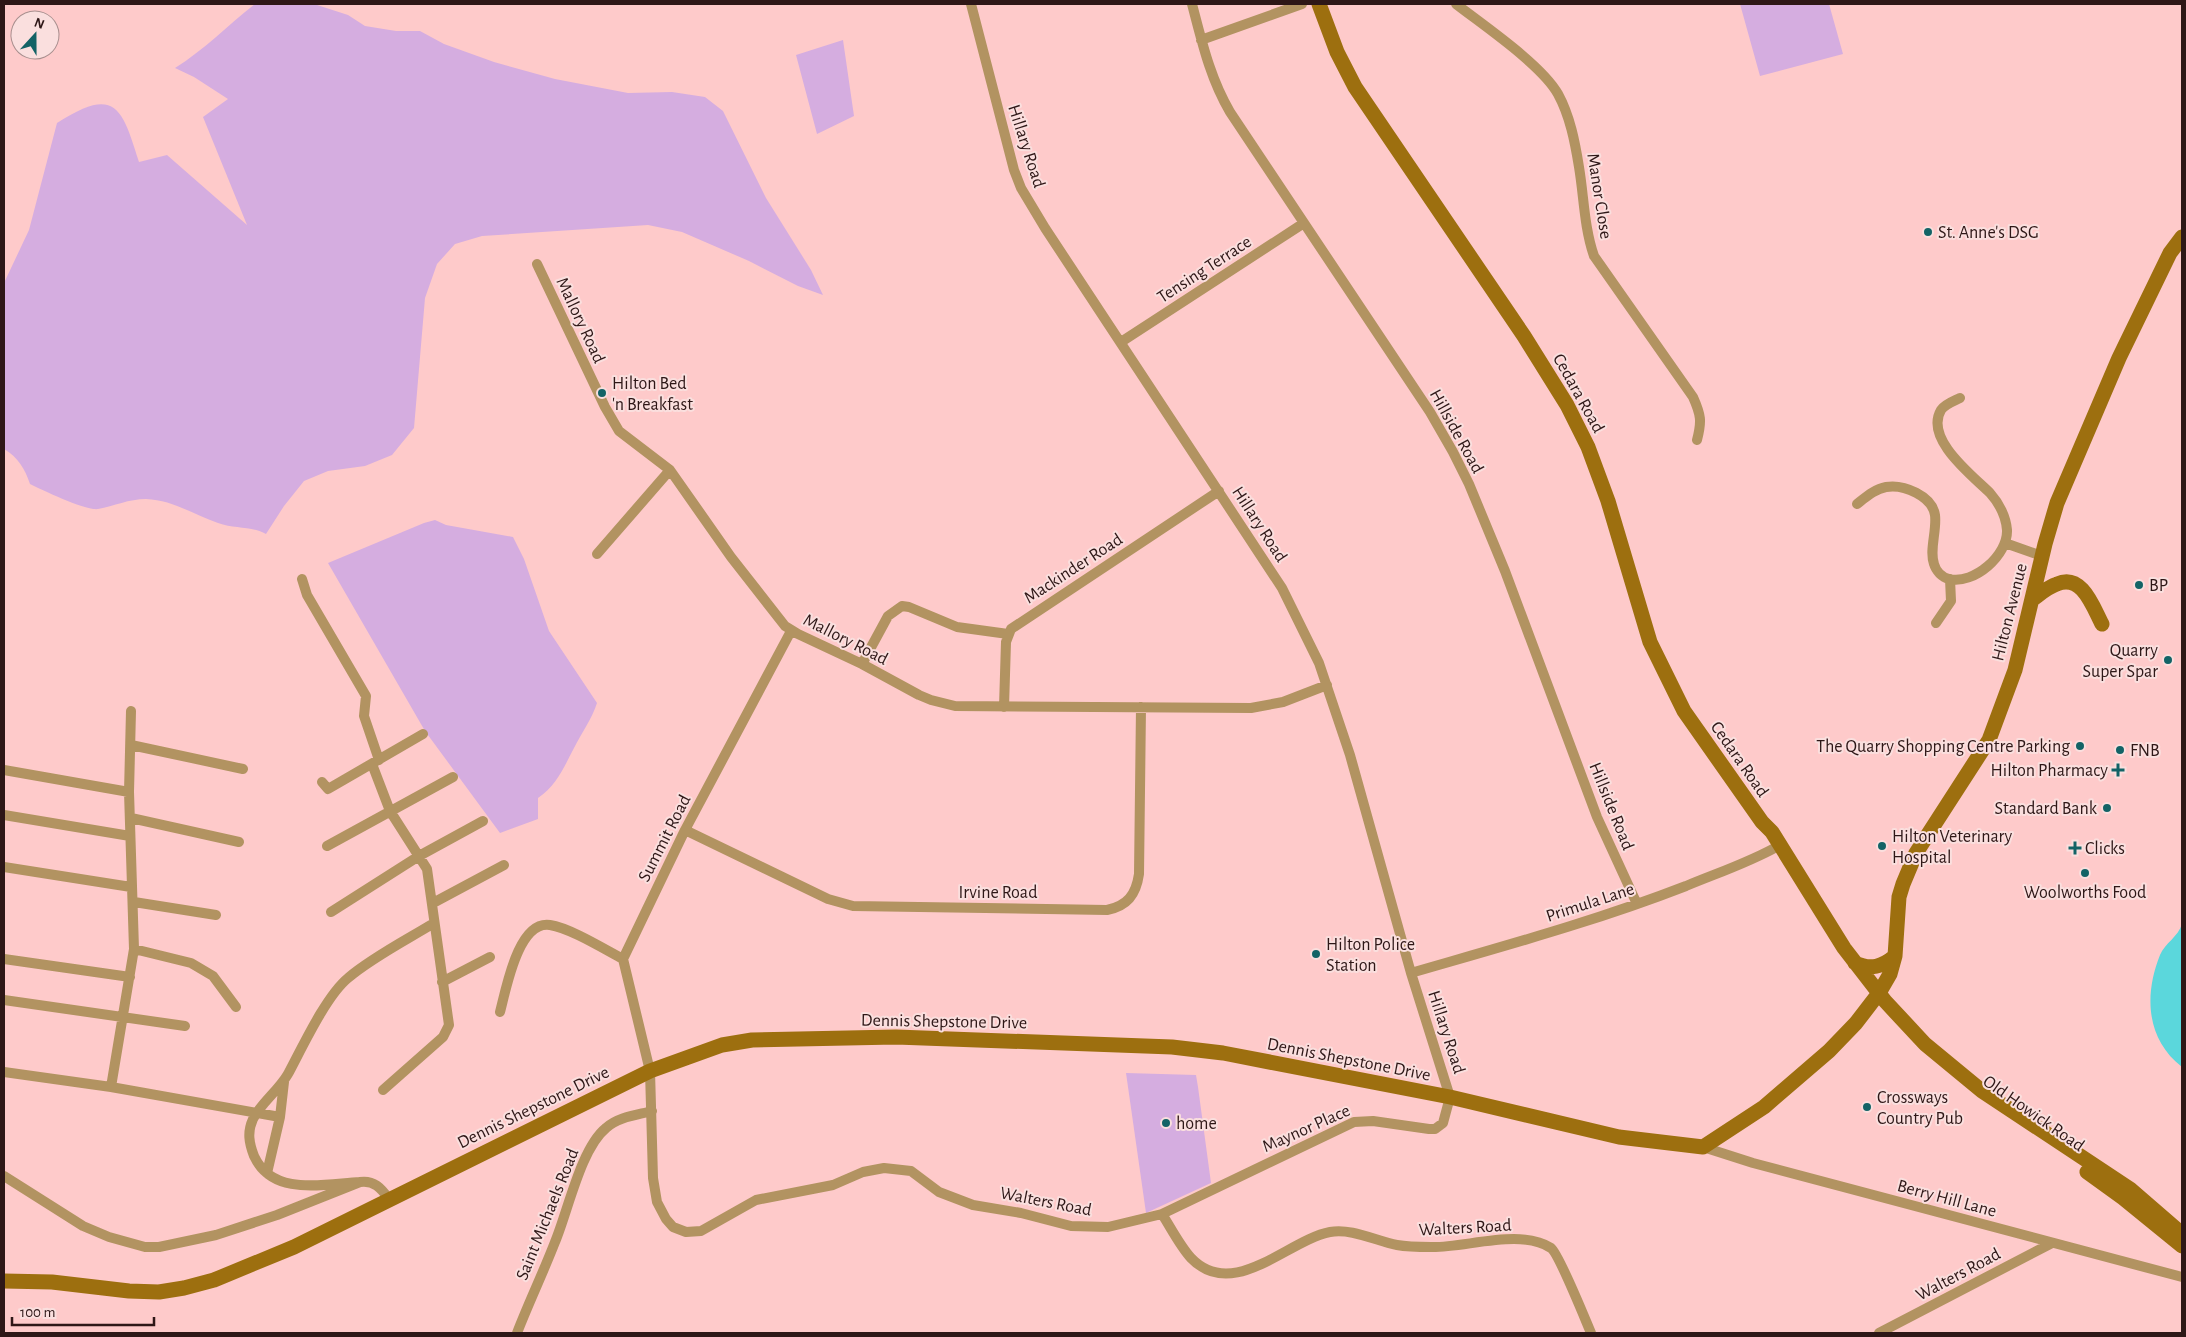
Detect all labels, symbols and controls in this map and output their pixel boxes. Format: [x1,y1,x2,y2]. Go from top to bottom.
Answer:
north arrow [10,10,60,60]
text: N [32,16,46,32]
street label: Hillary Road [1004,103,1048,190]
street label: Manor Close [1583,152,1615,240]
place label: St. Anne's DSG [1938,224,2039,242]
marker: St. Anne's DSG [1922,226,1934,238]
street label: Tensing Terrace [1154,233,1255,307]
street label: Mallory Road [552,275,608,366]
street label: Cedara Road [1549,351,1607,436]
place label: Hilton Bed 'n Breakfast [612,375,693,414]
street label: Hillside Road [1426,386,1487,477]
marker: Hilton Bed 'n Breakfast [596,387,608,399]
street label: Hillary Road [1228,484,1290,566]
street label: Mackinder Road [1021,530,1126,607]
street label: Hilton Avenue [1989,562,2031,663]
place label: BP [2149,577,2168,595]
marker: BP [2133,579,2145,591]
street label: Mallory Road [800,611,891,669]
place label: Quarry Super Spar [2082,642,2158,681]
marker: Quarry Super Spar [2162,654,2174,666]
street label: Cedara Road [1707,719,1772,801]
place label: The Quarry Shopping Centre Parking [1816,738,2070,756]
marker: The Quarry Shopping Centre Parking [2074,740,2086,752]
place label: FNB [2130,742,2160,760]
marker: FNB [2114,744,2126,756]
street label: Hillside Road [1585,760,1637,853]
place label: Hilton Pharmacy [1990,762,2108,780]
marker: Hilton Pharmacy [2112,764,2124,776]
street label: Summit Road [635,792,694,885]
place label: Standard Bank [1994,800,2098,818]
marker: Standard Bank [2101,802,2113,814]
place label: Hilton Veterinary Hospital [1892,828,2013,867]
marker: Hilton Veterinary Hospital [1876,840,1888,852]
place label: Clicks [2085,840,2125,858]
marker: Clicks [2069,842,2081,854]
marker: Woolworths Food [2079,867,2091,879]
street label: Primula Lane [1544,880,1637,926]
street label: Irvine Road [958,884,1038,902]
place label: Woolworths Food [2024,884,2146,902]
place label: Hilton Police Station [1326,936,1415,975]
marker: Hilton Police Station [1310,948,1322,960]
street label: Hillary Road [1424,989,1468,1076]
street label: Dennis Shepstone Drive [861,1012,1027,1032]
street label: Dennis Shepstone Drive [1265,1035,1432,1085]
street label: Dennis Shepstone Drive [455,1063,612,1152]
street label: Old Howick Road [1979,1072,2087,1155]
place label: Crossways Country Pub [1877,1089,1963,1128]
marker: Crossways Country Pub [1861,1101,1873,1113]
street label: Maynor Place [1260,1102,1353,1156]
place label: home [1176,1115,1217,1133]
marker: home [1160,1117,1172,1129]
street label: Saint Michaels Road [513,1146,583,1283]
street label: Berry Hill Lane [1895,1177,1998,1221]
street label: Walters Road [998,1184,1093,1220]
street label: Walters Road [1418,1217,1512,1239]
street label: Walters Road [1913,1245,2004,1305]
scale bar [12,1294,155,1326]
text: 100 m [20,1305,55,1320]

